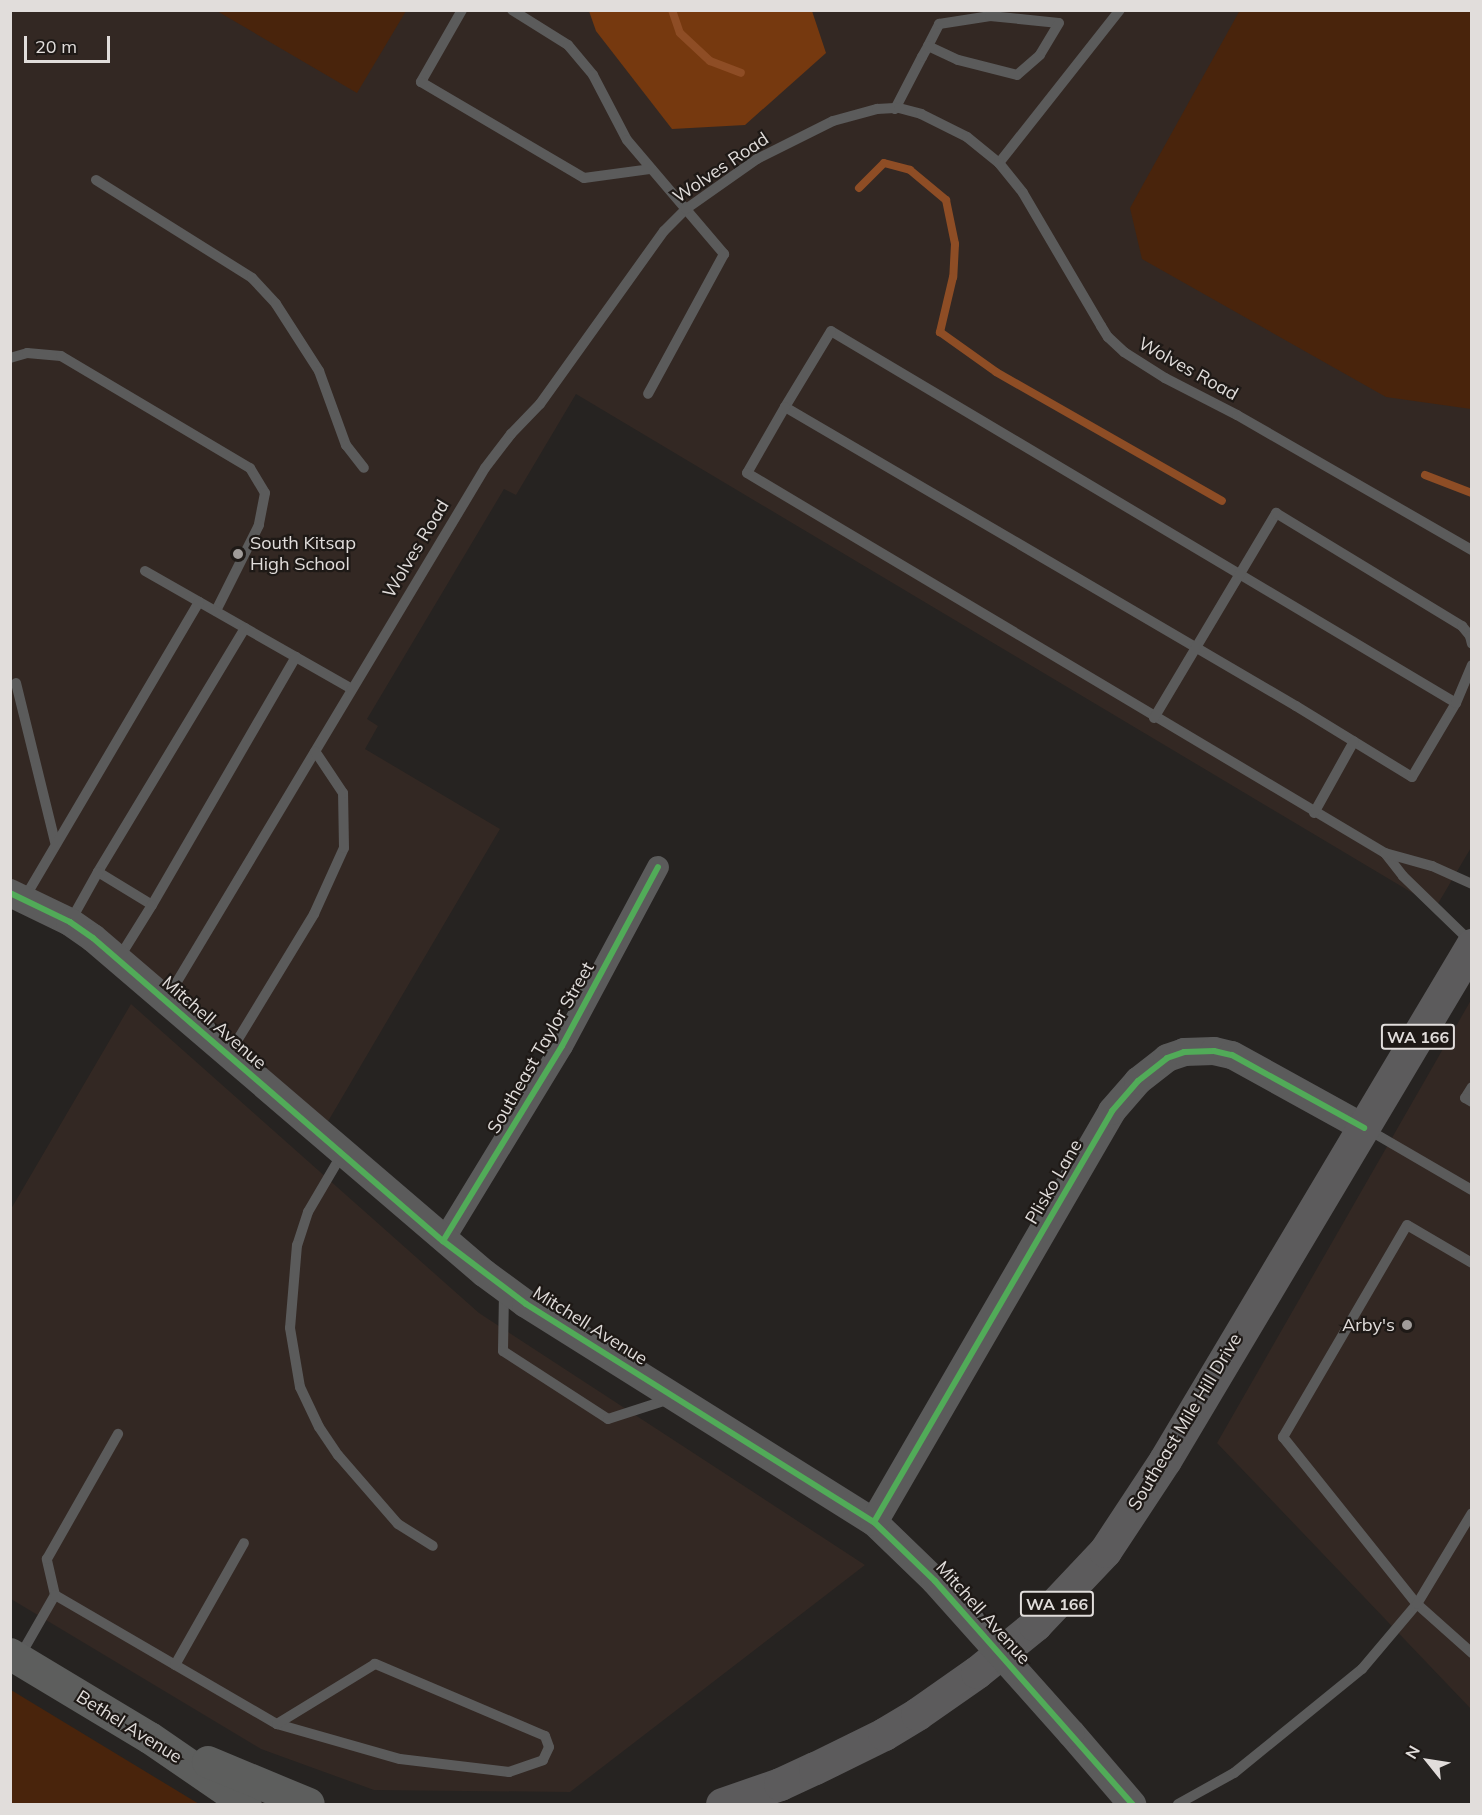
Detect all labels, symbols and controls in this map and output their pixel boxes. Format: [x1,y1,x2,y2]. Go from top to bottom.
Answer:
scale bar [27,24,112,62]
text: 20 m [35,35,77,58]
street label: Wolves Road [669,128,773,208]
street label: Wolves Road [1134,333,1242,405]
street label: Wolves Road [378,496,454,602]
place label: South Kitsap High School [250,533,356,576]
marker: South Kitsap High School [231,547,245,561]
street label: Southeast Taylor Street [483,958,599,1138]
street label: Mitchell Avenue [157,972,271,1074]
road number: WA 166 [1380,1024,1456,1050]
street label: Plisko Lane [1021,1136,1087,1228]
street label: Mitchell Avenue [529,1282,651,1370]
place label: Arby's [1342,1314,1395,1336]
marker: Arby's [1400,1318,1414,1332]
street label: Southeast Mile Hill Drive [1124,1330,1246,1514]
street label: Mitchell Avenue [931,1557,1035,1669]
road number: WA 166 [1020,1591,1094,1617]
street label: Bethel Avenue [72,1686,186,1768]
north arrow [1398,1731,1458,1791]
text: N [1401,1742,1424,1762]

